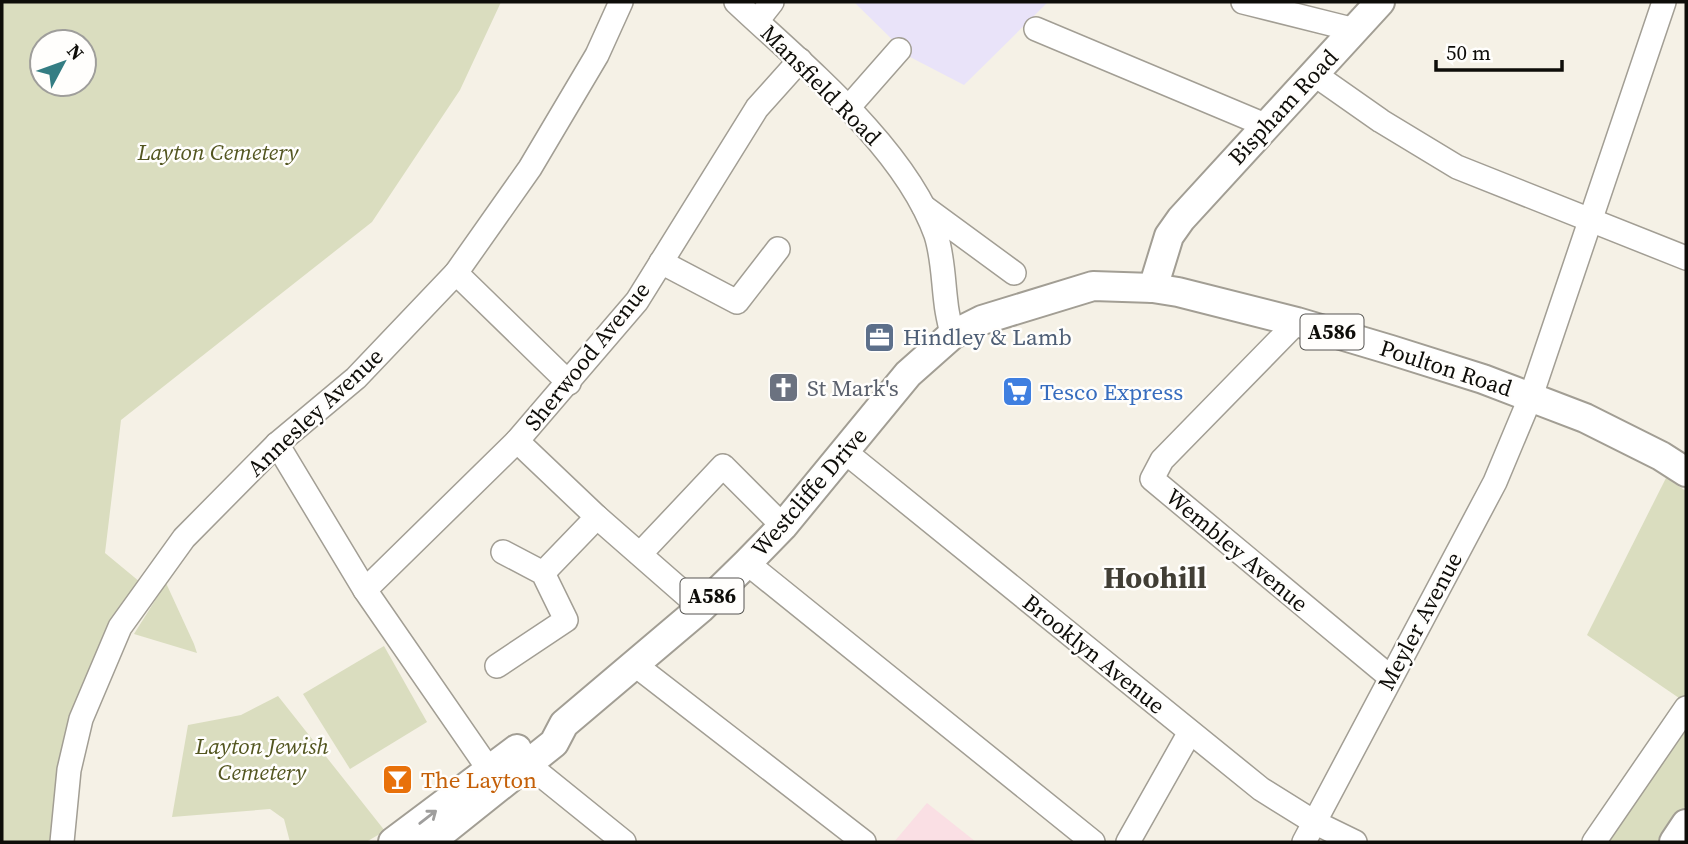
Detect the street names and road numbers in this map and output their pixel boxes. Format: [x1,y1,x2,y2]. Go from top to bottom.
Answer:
street label: Mansfield Road [754,18,888,152]
street label: Bispham Road [1221,42,1345,172]
street label: Sherwood Avenue [517,275,657,437]
road number: A586 [1300,314,1364,350]
street label: Poulton Road [1376,332,1516,404]
street label: Annesley Avenue [240,340,390,484]
street label: Westcliffe Drive [744,420,874,564]
street label: Wembley Avenue [1159,481,1315,619]
street label: Meyler Avenue [1370,546,1470,696]
road number: A586 [680,578,744,614]
street label: Brooklyn Avenue [1016,587,1172,721]

